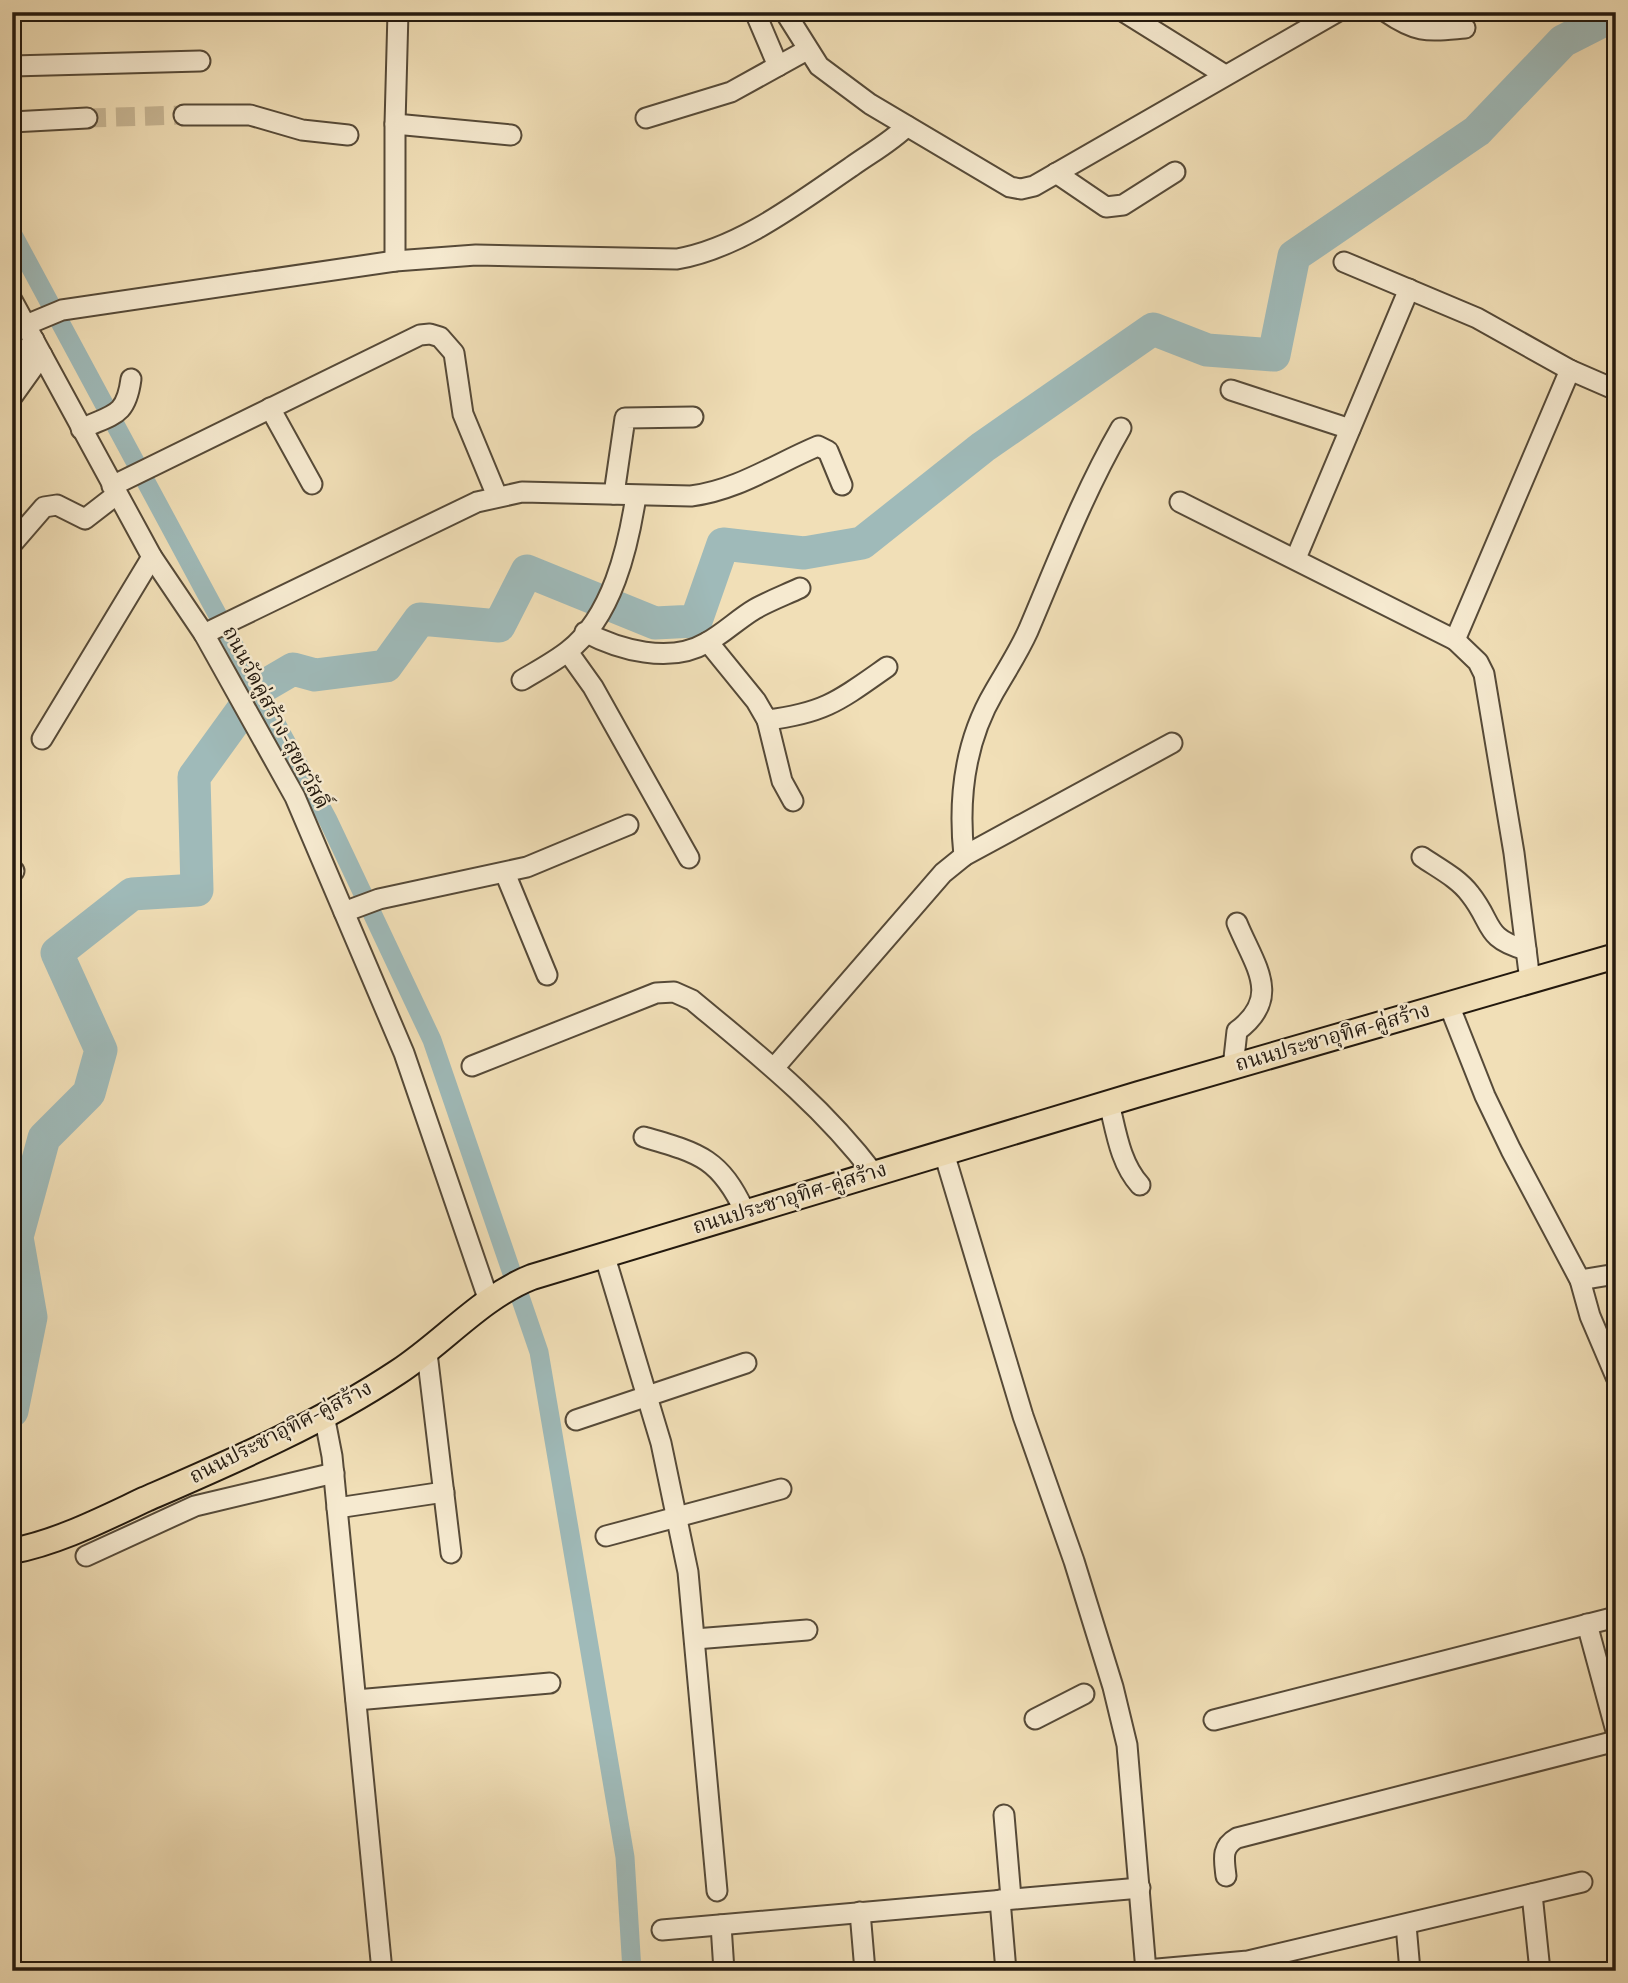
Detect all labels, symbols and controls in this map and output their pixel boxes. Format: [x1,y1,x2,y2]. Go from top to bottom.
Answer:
street label: ถนนวัดคู่สร้าง-สุขสวัสดิ์ [216,620,339,815]
street label: ถนนประชาอุทิศ-คู่สร้าง [1232,997,1433,1078]
street label: ถนนประชาอุทิศ-คู่สร้าง [690,1157,890,1240]
street label: ถนนประชาอุทิศ-คู่สร้าง [185,1375,377,1490]

